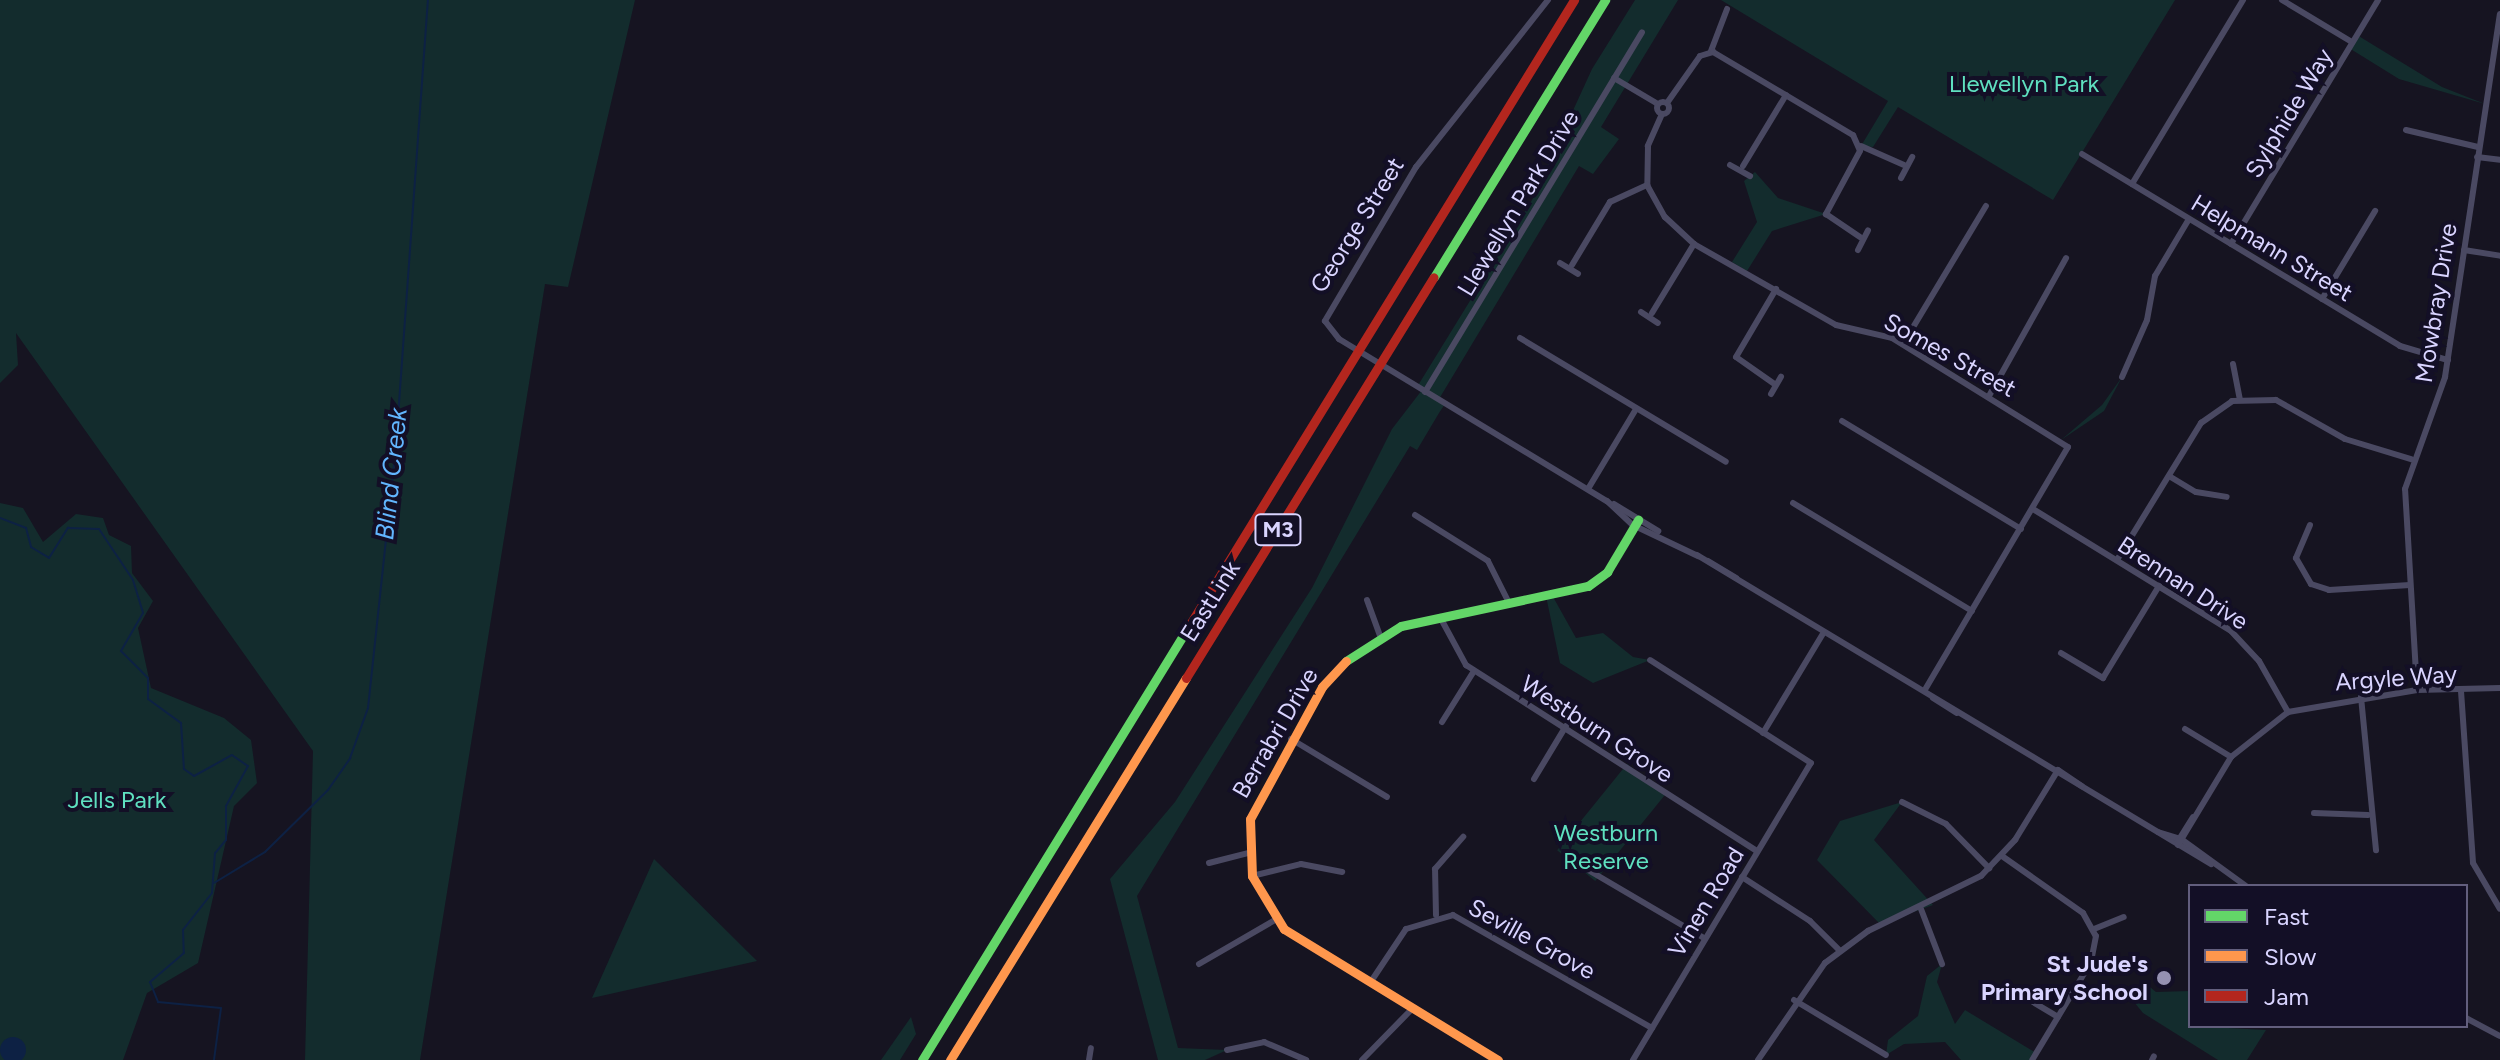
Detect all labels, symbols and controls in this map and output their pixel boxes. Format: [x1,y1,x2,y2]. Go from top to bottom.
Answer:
street label: Sylphide Way [2239,43,2339,183]
park label: Llewellyn Park [1949,70,2099,98]
street label: Llewellyn Park Drive [1451,105,1585,301]
street label: George Street [1304,152,1410,298]
street label: Helpmann Street [2186,188,2358,308]
street label: Mowbray Drive [2409,221,2463,385]
street label: Somes Street [1879,307,2021,403]
water label: Blind Creek [370,406,414,542]
road number: M3 [1254,512,1302,548]
street label: Brennan Drive [2112,530,2254,636]
street label: EastLink [1174,555,1246,647]
street label: Argyle Way [2334,659,2458,697]
street label: Berrabri Drive [1226,663,1324,803]
street label: Westburn Grove [1516,669,1678,789]
park label: Jells Park [68,786,166,814]
park label: Westburn Reserve [1554,819,1658,875]
street label: Vinen Road [1662,842,1750,962]
legend [2188,884,2468,1028]
street label: Seville Grove [1464,892,1600,986]
text: Fast [2264,902,2309,931]
text: Slow [2264,942,2316,971]
place label: St Jude's Primary School [1981,950,2148,1006]
marker: St Jude's Primary School [2155,969,2173,987]
text: Jam [2264,982,2309,1011]

